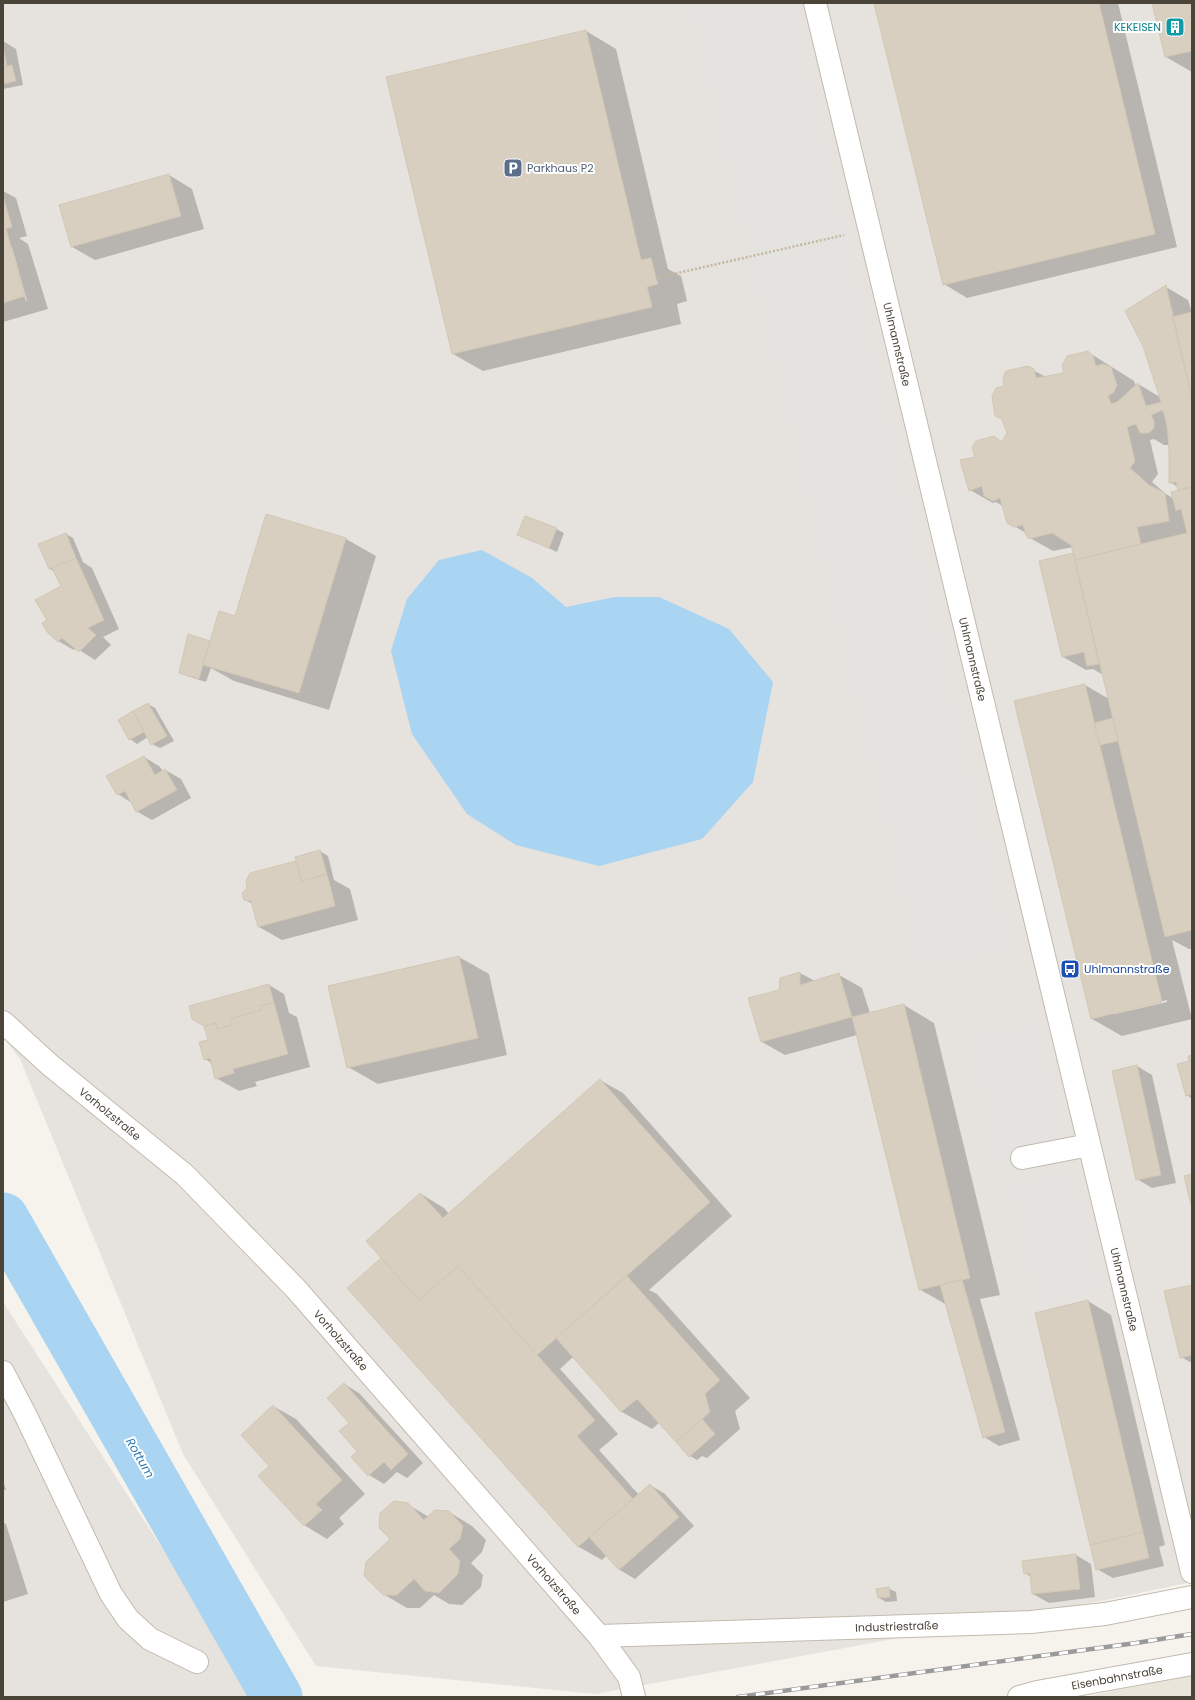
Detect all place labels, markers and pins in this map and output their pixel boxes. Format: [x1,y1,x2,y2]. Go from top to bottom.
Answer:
building icon: KEKEISEN [1164,16,1186,38]
place label: KEKEISEN [1114,19,1161,35]
parking icon: Parkhaus P2 [502,157,524,179]
place label: Parkhaus P2 [527,160,593,176]
bus stop icon: Uhlmannstraße [1059,958,1081,980]
place label: Uhlmannstraße [1084,961,1170,977]

